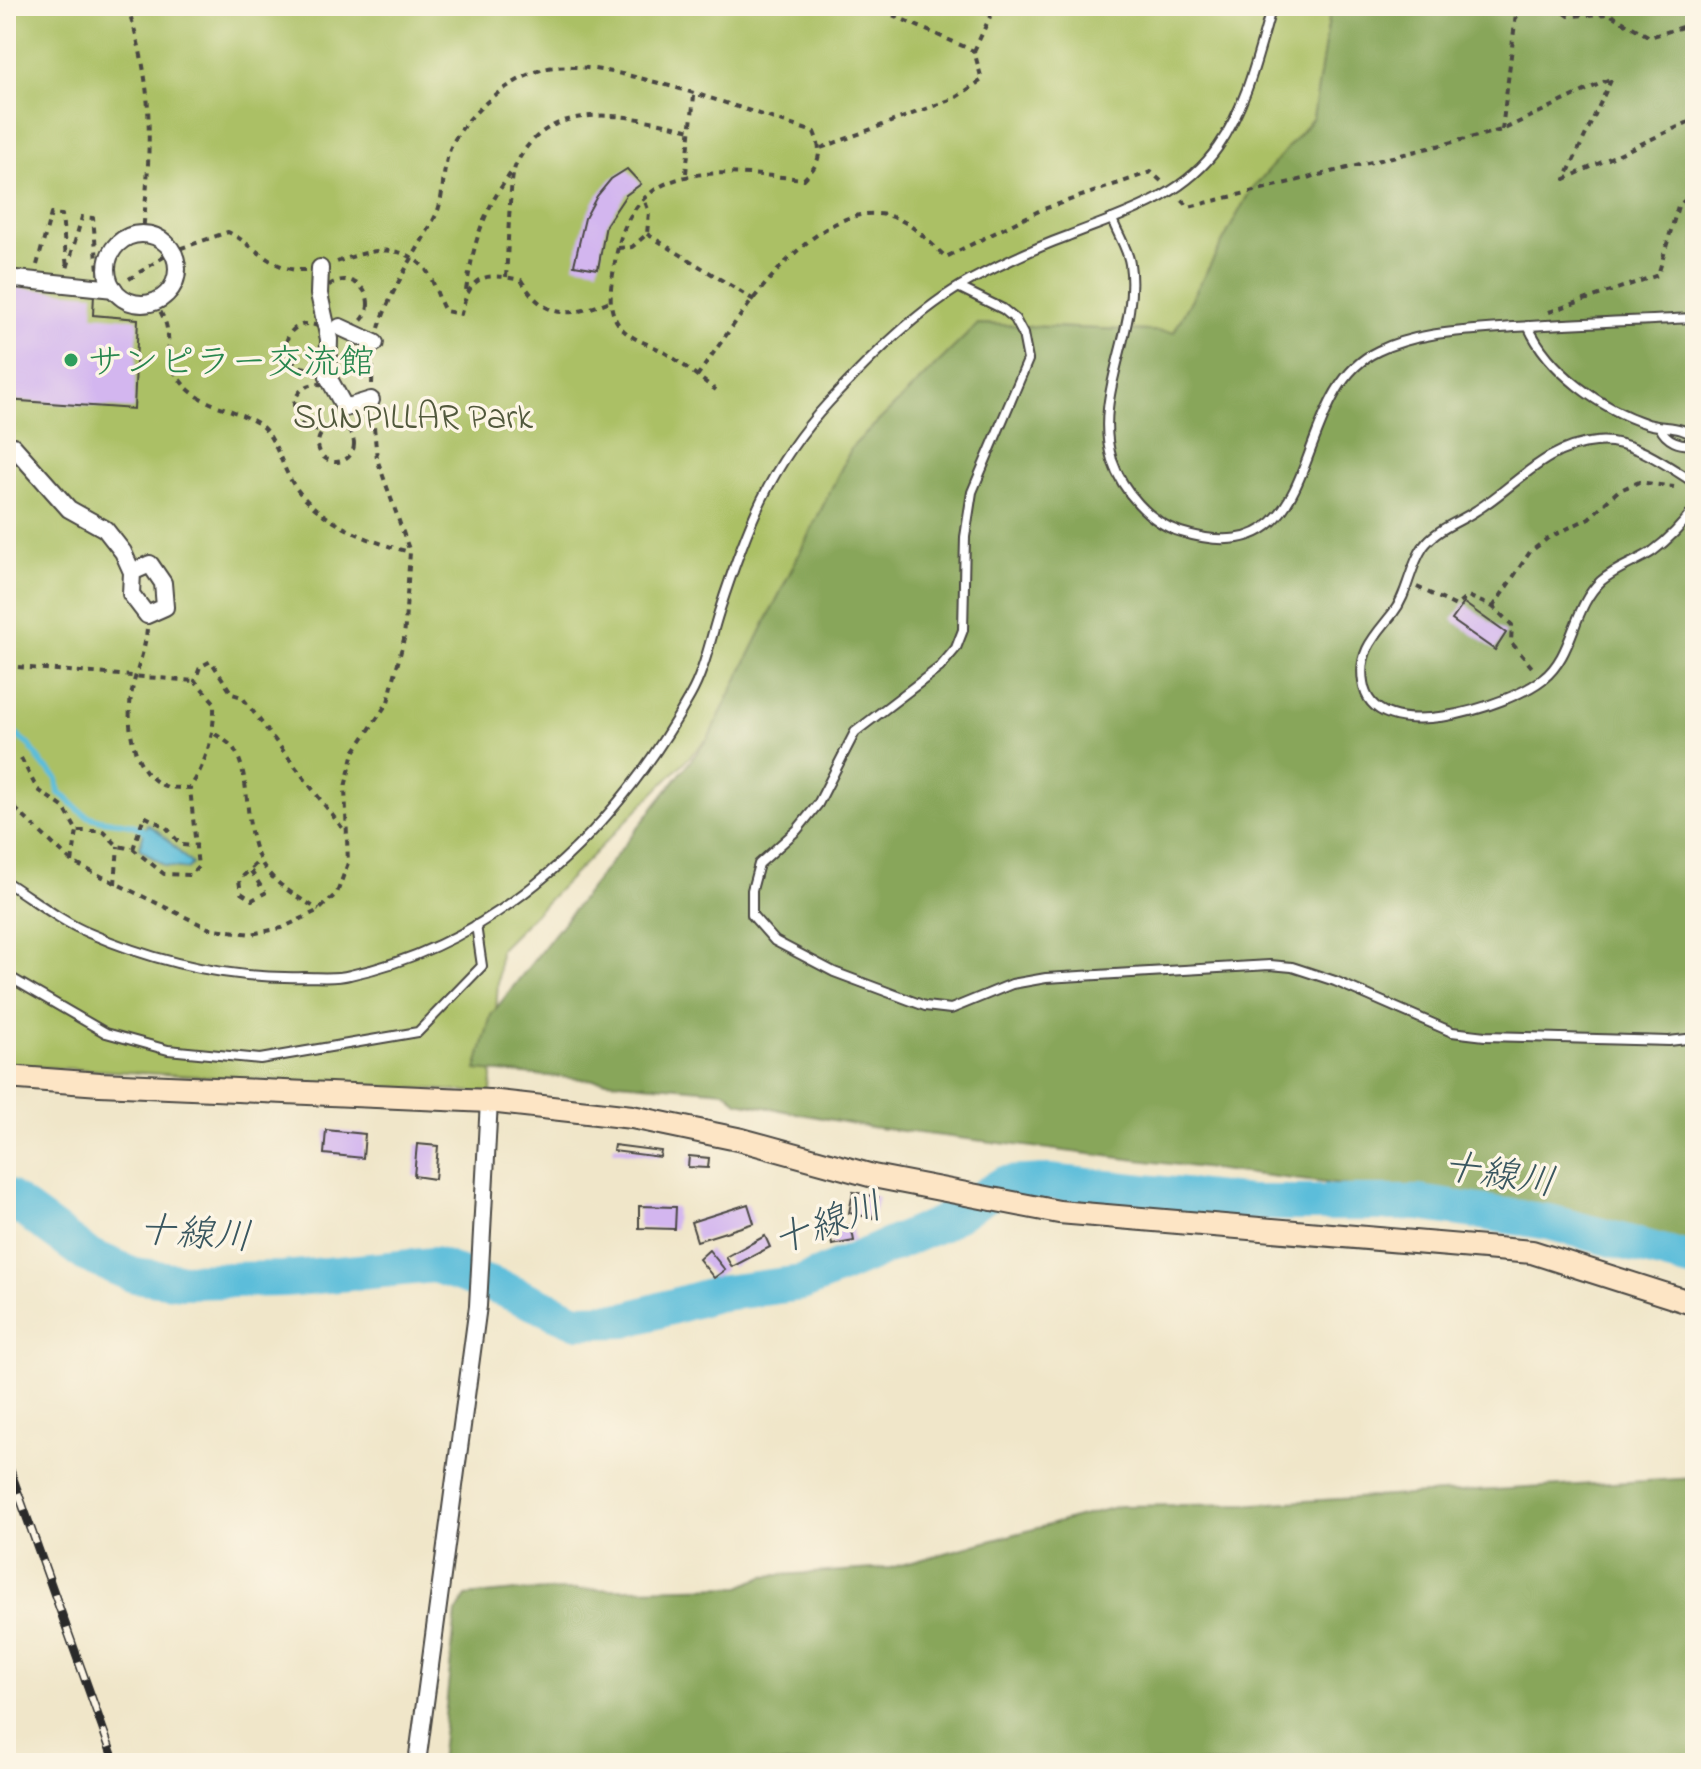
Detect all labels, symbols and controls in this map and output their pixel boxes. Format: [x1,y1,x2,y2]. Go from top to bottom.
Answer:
place label: サンピラー交流館 [87,338,375,391]
marker: サンピラー交流館 [62,351,80,369]
park label: SUNPILLAR Park [293,393,533,446]
water label: 十線川 [1438,1140,1559,1214]
water label: 十線川 [765,1180,892,1272]
water label: 十線川 [136,1204,254,1268]

